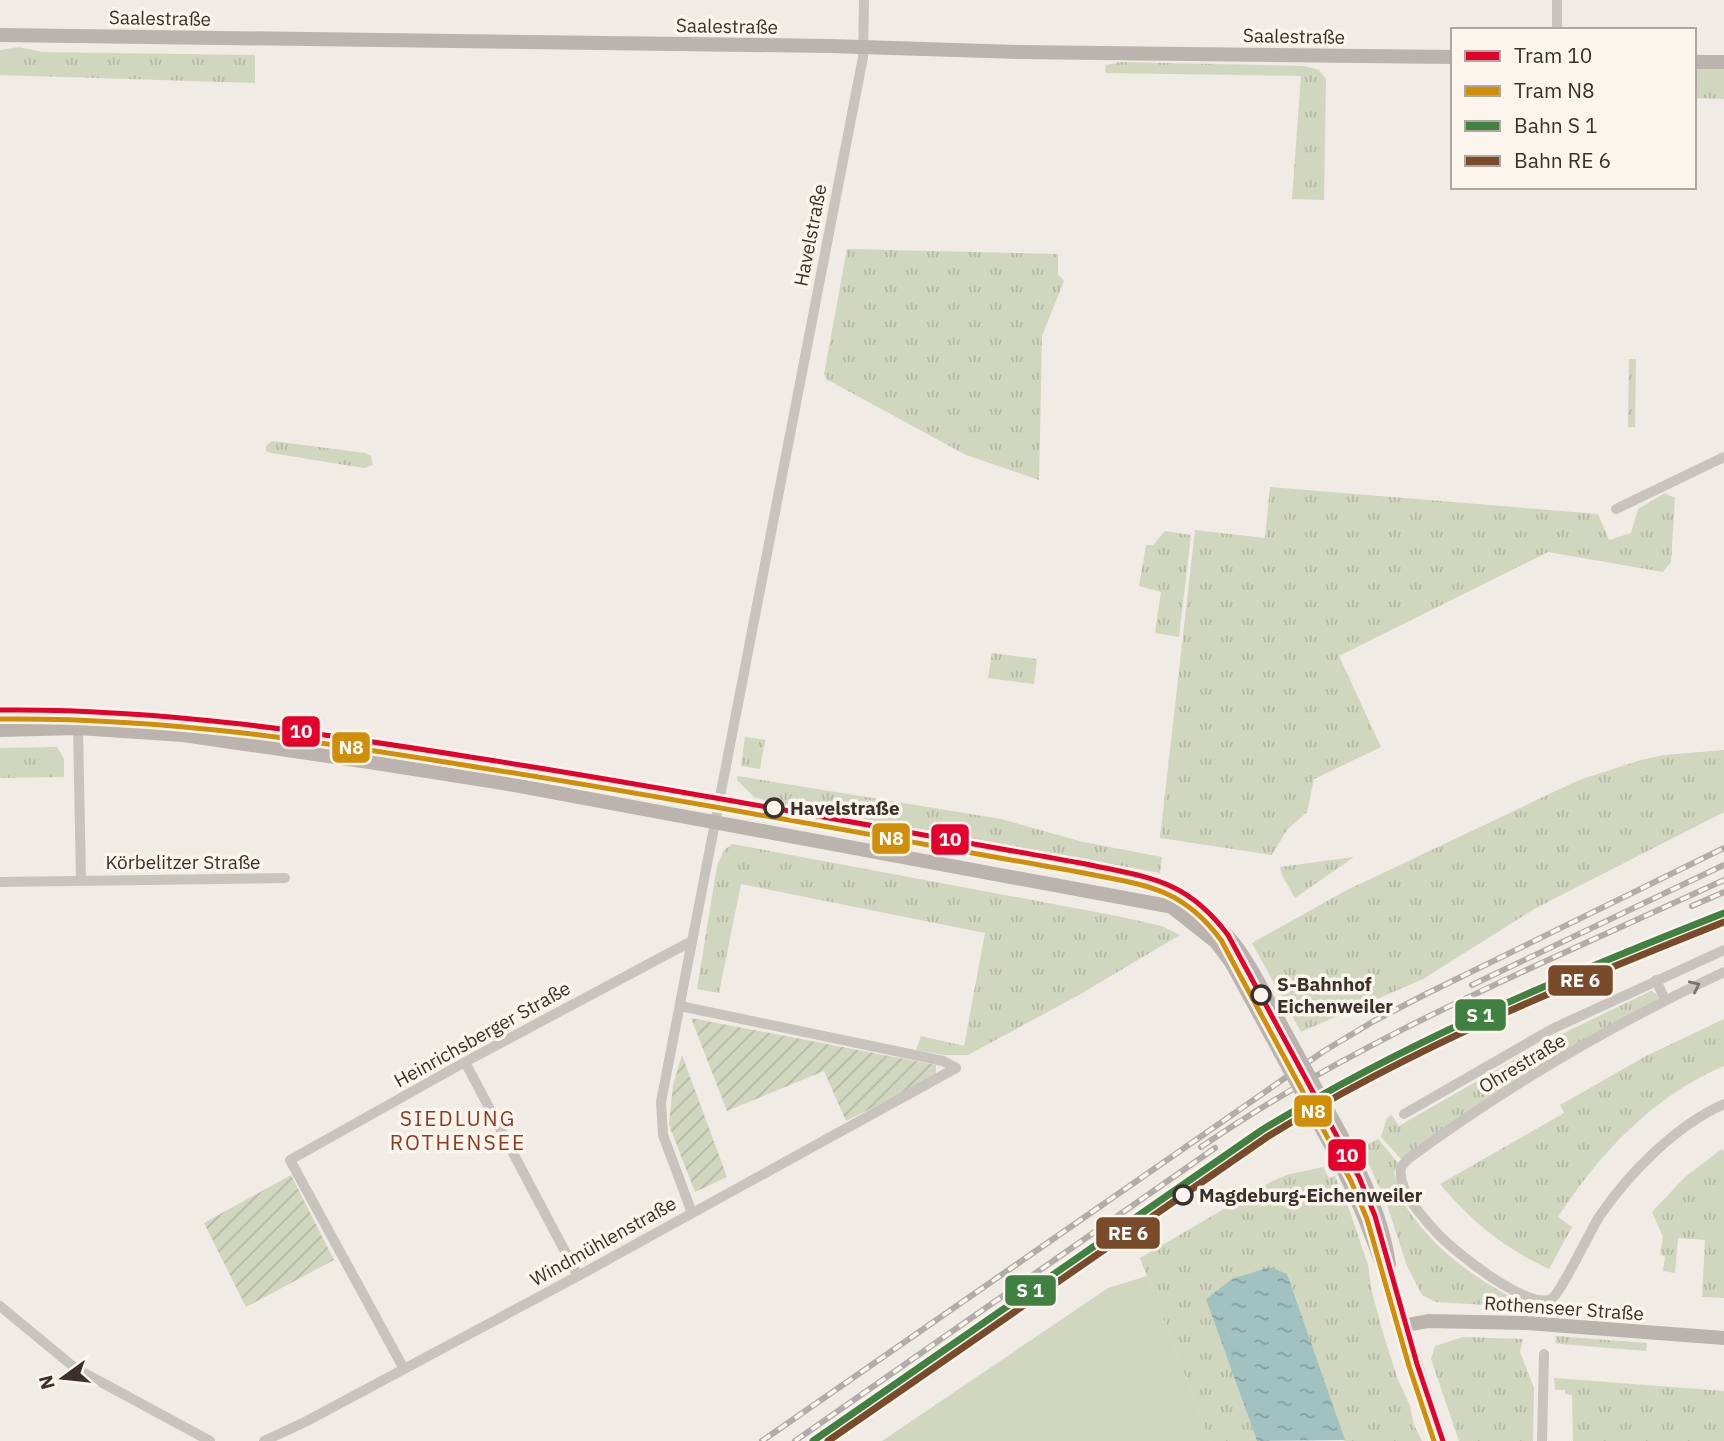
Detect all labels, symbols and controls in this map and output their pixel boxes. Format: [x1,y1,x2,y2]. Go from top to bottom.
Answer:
street label: Saalestraße [109,5,211,31]
street label: Saalestraße [676,13,778,39]
street label: Saalestraße [1243,23,1345,49]
legend [1451,28,1696,189]
text: Tram 10 [1514,41,1592,69]
text: Tram N8 [1514,76,1595,104]
text: Bahn S 1 [1514,111,1598,139]
text: Bahn RE 6 [1514,146,1611,174]
street label: Havelstraße [788,182,832,288]
line badge: 10 [281,715,321,748]
text: 10 [290,719,312,743]
line badge: N8 [331,731,371,764]
text: N8 [338,735,364,759]
place label: Havelstraße [790,796,900,820]
marker: Havelstraße [764,798,784,818]
line badge: N8 [871,822,911,855]
line badge: 10 [930,823,970,856]
text: N8 [878,826,904,850]
text: 10 [939,827,961,851]
street label: Körbelitzer Straße [105,850,261,874]
line badge: RE 6 [1547,964,1614,997]
text: RE 6 [1560,968,1600,992]
place label: S-Bahnhof Eichenweiler [1277,972,1393,1018]
street label: Heinrichsberger Straße [390,976,574,1092]
one-way arrow [1687,980,1700,994]
marker: S-Bahnhof Eichenweiler [1251,985,1271,1005]
line badge: S 1 [1454,998,1507,1032]
text: S 1 [1466,1003,1494,1027]
street label: Ohrestraße [1474,1028,1570,1098]
line badge: N8 [1293,1094,1333,1128]
text: N8 [1300,1099,1326,1123]
district label: SIEDLUNG ROTHENSEE [390,1104,526,1156]
line badge: 10 [1327,1138,1367,1172]
text: 10 [1336,1143,1358,1167]
place label: Magdeburg-Eichenweiler [1199,1183,1423,1207]
marker: Magdeburg-Eichenweiler [1173,1185,1193,1205]
street label: Windmühlenstraße [526,1191,680,1291]
line badge: RE 6 [1095,1216,1161,1250]
text: RE 6 [1108,1221,1148,1245]
line badge: S 1 [1004,1274,1057,1307]
text: S 1 [1016,1278,1044,1302]
street label: Rothenseer Straße [1483,1290,1645,1326]
north arrow [28,1343,98,1413]
text: N [33,1373,60,1392]

